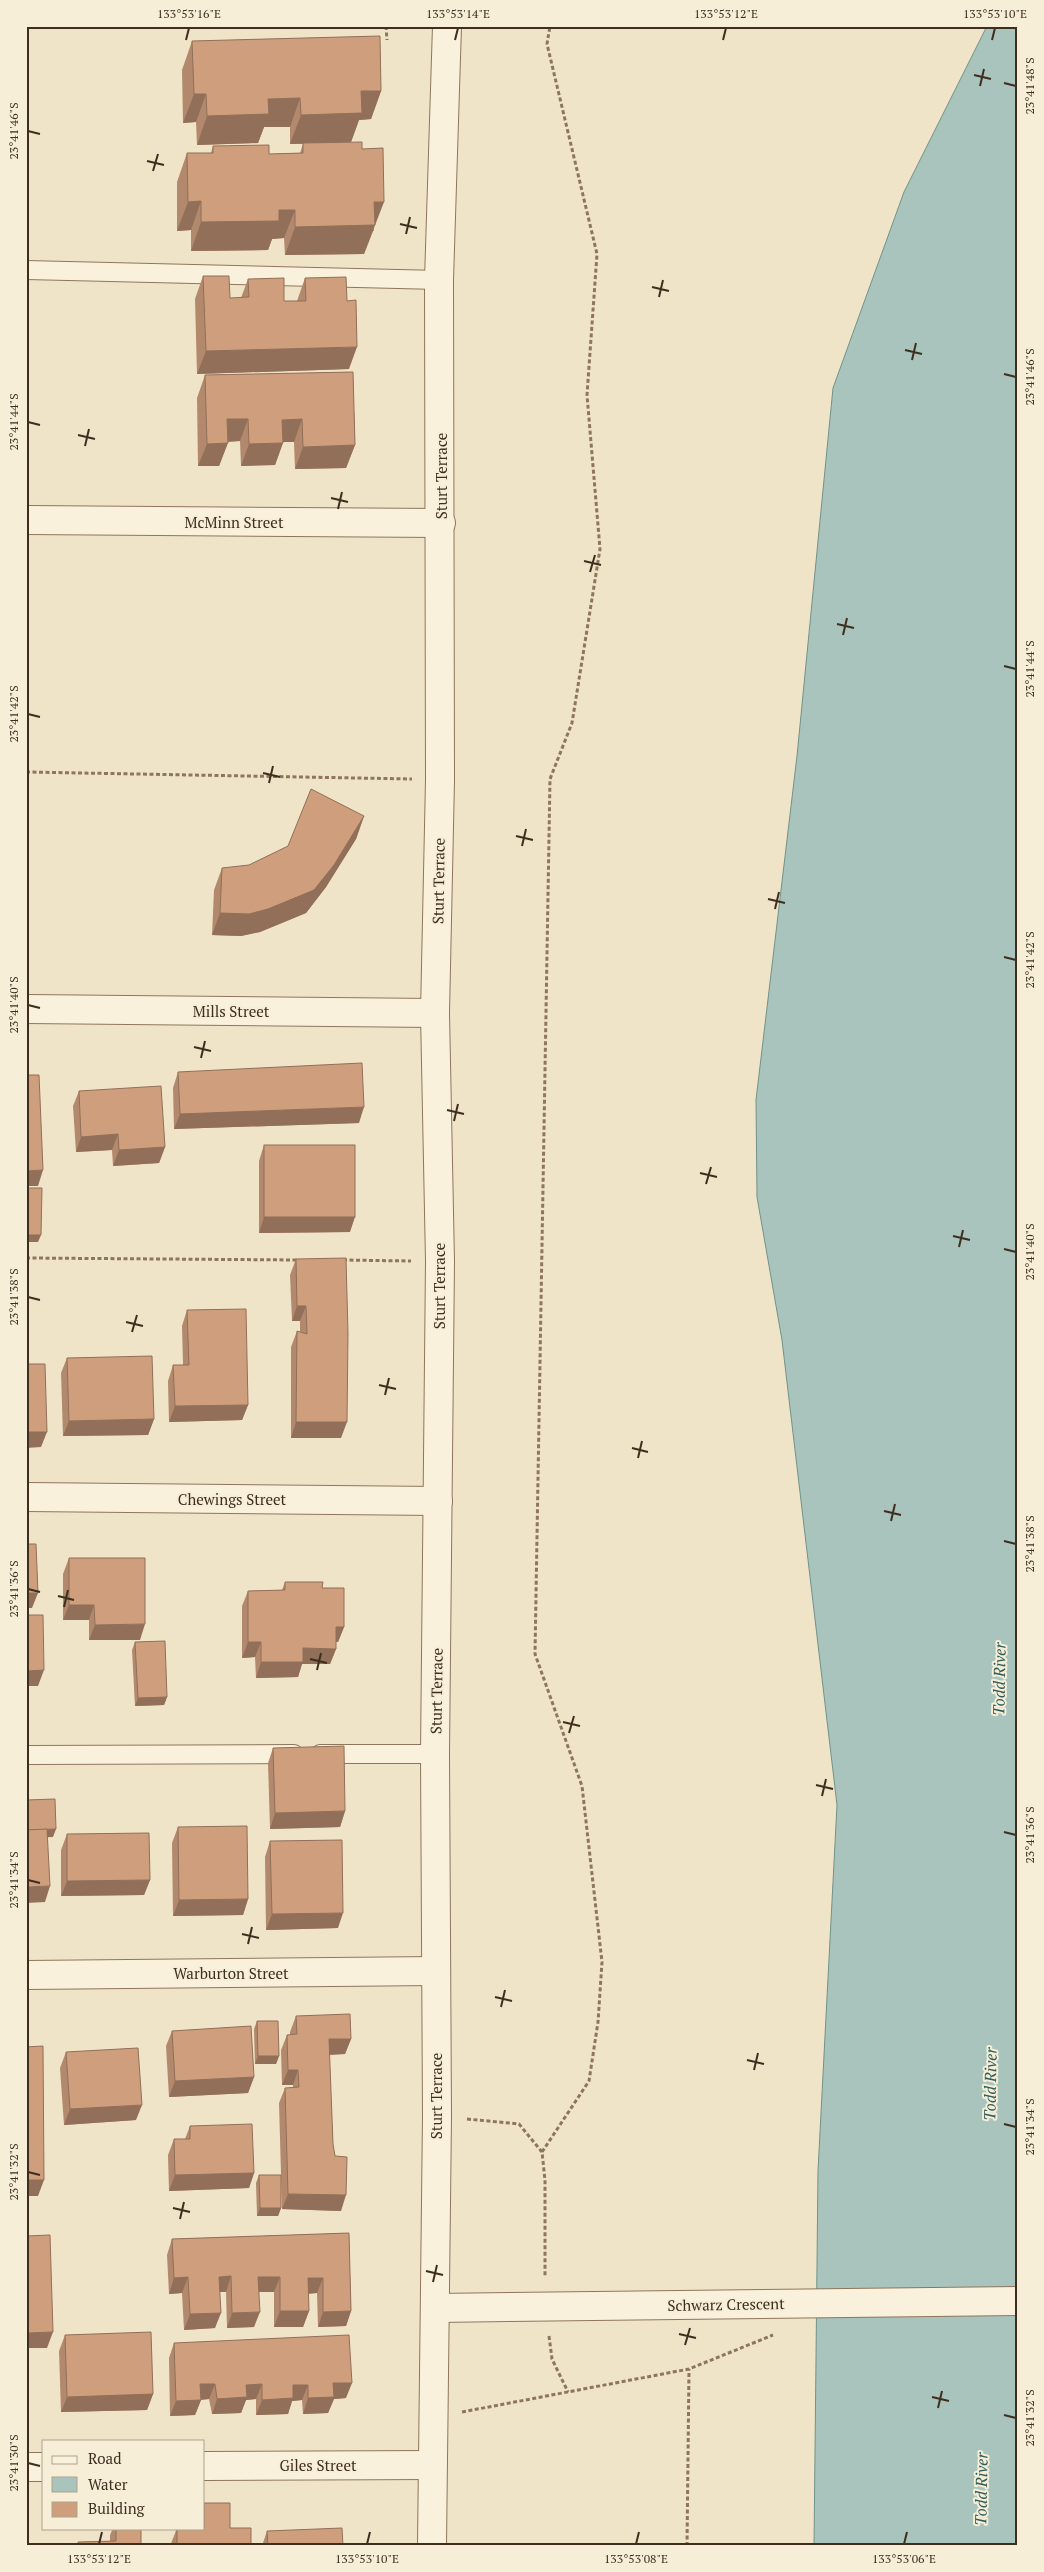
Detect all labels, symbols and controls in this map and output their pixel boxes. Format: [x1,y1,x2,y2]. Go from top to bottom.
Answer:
text: 133°53'16"E [157,6,221,21]
text: 133°53'14"E [426,6,490,21]
text: 133°53'12"E [694,6,758,21]
text: 133°53'10"E [963,6,1027,21]
text: 23°41'48"S [1022,57,1037,115]
text: 23°41'46"S [6,102,21,160]
text: 23°41'46"S [1022,348,1037,406]
text: 23°41'44"S [6,393,21,451]
street label: Sturt Terrace [431,433,451,519]
street label: McMinn Street [184,512,284,532]
text: 23°41'44"S [1022,640,1037,698]
text: 23°41'42"S [6,685,21,743]
street label: Sturt Terrace [427,838,449,924]
text: 23°41'42"S [1022,931,1037,989]
text: 23°41'40"S [6,976,21,1034]
street label: Mills Street [193,1001,270,1021]
text: 23°41'40"S [1022,1223,1037,1281]
street label: Sturt Terrace [429,1243,449,1329]
text: 23°41'38"S [6,1268,21,1326]
street label: Chewings Street [178,1489,287,1509]
text: 23°41'38"S [1022,1515,1037,1573]
text: 23°41'36"S [6,1560,21,1618]
water label: Todd River [987,1641,1011,1716]
street label: Sturt Terrace [425,1648,447,1734]
text: 23°41'36"S [1022,1806,1037,1864]
text: 23°41'34"S [6,1851,21,1909]
street label: Warburton Street [173,1963,289,1983]
water label: Todd River [978,2046,1002,2121]
street label: Sturt Terrace [426,2053,446,2139]
text: 23°41'34"S [1022,2098,1037,2156]
text: 23°41'32"S [6,2143,21,2201]
street label: Schwarz Crescent [667,2293,785,2315]
text: 23°41'32"S [1022,2389,1037,2447]
text: 23°41'30"S [6,2434,21,2492]
legend [42,2440,205,2530]
text: Road [88,2448,121,2468]
water label: Todd River [969,2451,993,2526]
street label: Giles Street [279,2455,357,2475]
text: Water [88,2474,128,2494]
text: Building [88,2498,146,2518]
text: 133°53'12"E [67,2551,131,2566]
text: 133°53'10"E [335,2551,399,2566]
text: 133°53'08"E [604,2551,668,2566]
text: 133°53'06"E [872,2551,936,2566]

